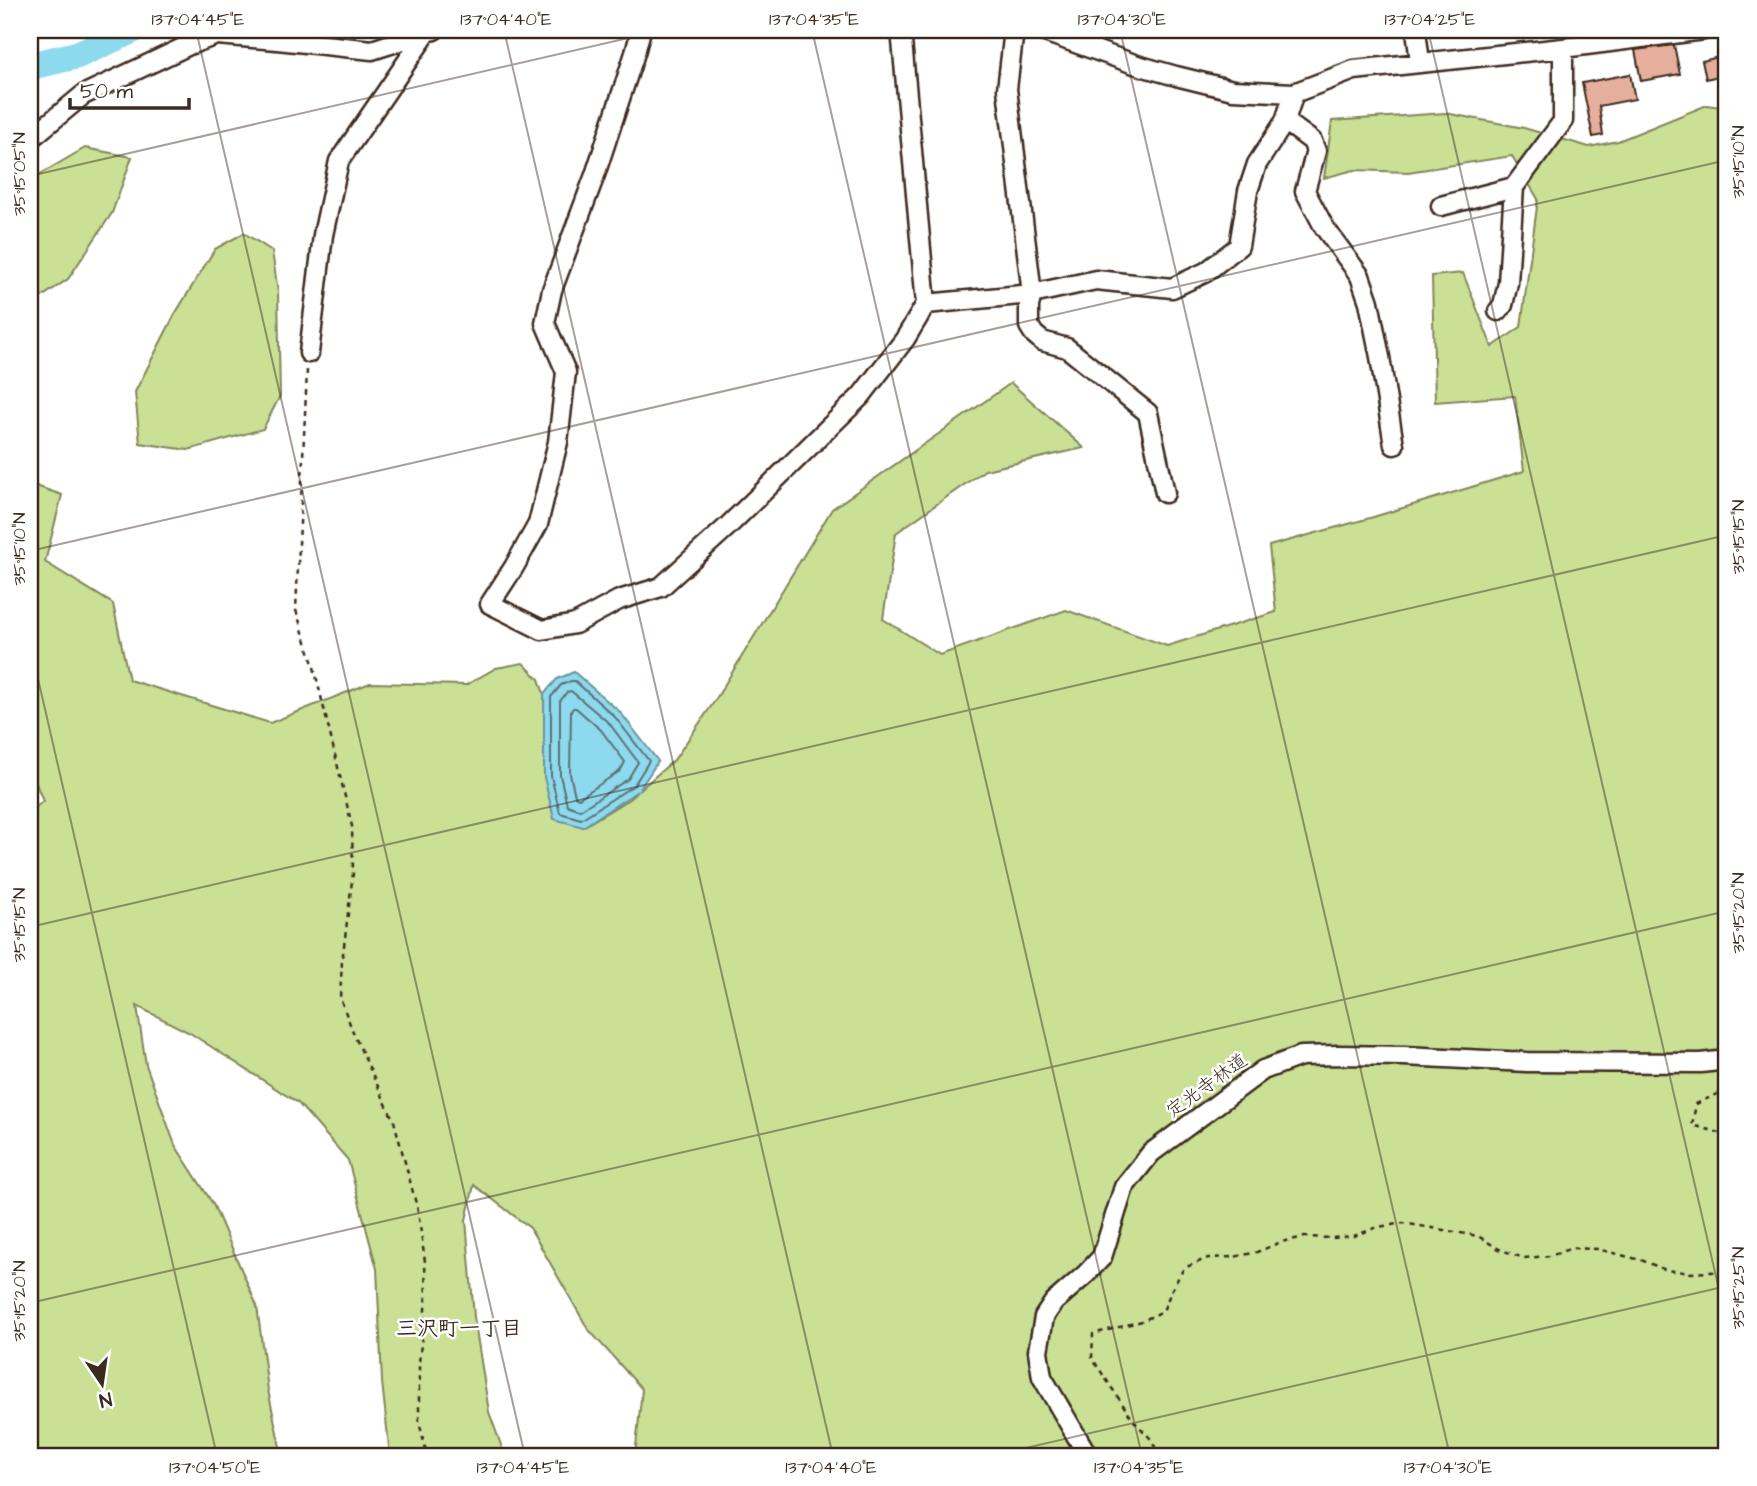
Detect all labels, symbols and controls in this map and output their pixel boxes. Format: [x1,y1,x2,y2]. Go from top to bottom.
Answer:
text: 137°04'45"E [152,7,245,32]
text: 137°04'40"E [460,7,552,32]
text: 137°04'35"E [769,7,859,32]
text: 137°04'30"E [1078,7,1167,32]
text: 137°04'25"E [1385,7,1476,32]
scale bar [70,66,189,110]
text: 50 m [80,77,134,106]
text: 35°15'10"N [1726,125,1751,199]
text: 35°15'05"N [7,132,32,216]
text: 35°15'15"N [1726,500,1751,574]
text: 35°15'10"N [7,512,32,586]
text: 35°15'20"N [1726,872,1751,954]
text: 35°15'15"N [7,888,32,962]
street label: 定光寺林道 [1161,1047,1253,1125]
text: 35°15'25"N [1726,1247,1751,1329]
text: 35°15'20"N [7,1260,32,1342]
district label: 三沢町一丁目 [396,1314,522,1343]
north arrow [66,1350,136,1420]
text: N [97,1385,114,1414]
text: 137°04'50"E [169,1455,261,1480]
text: 137°04'45"E [477,1455,570,1480]
text: 137°04'40"E [785,1455,877,1480]
text: 137°04'35"E [1094,1455,1184,1480]
text: 137°04'30"E [1404,1455,1493,1480]

